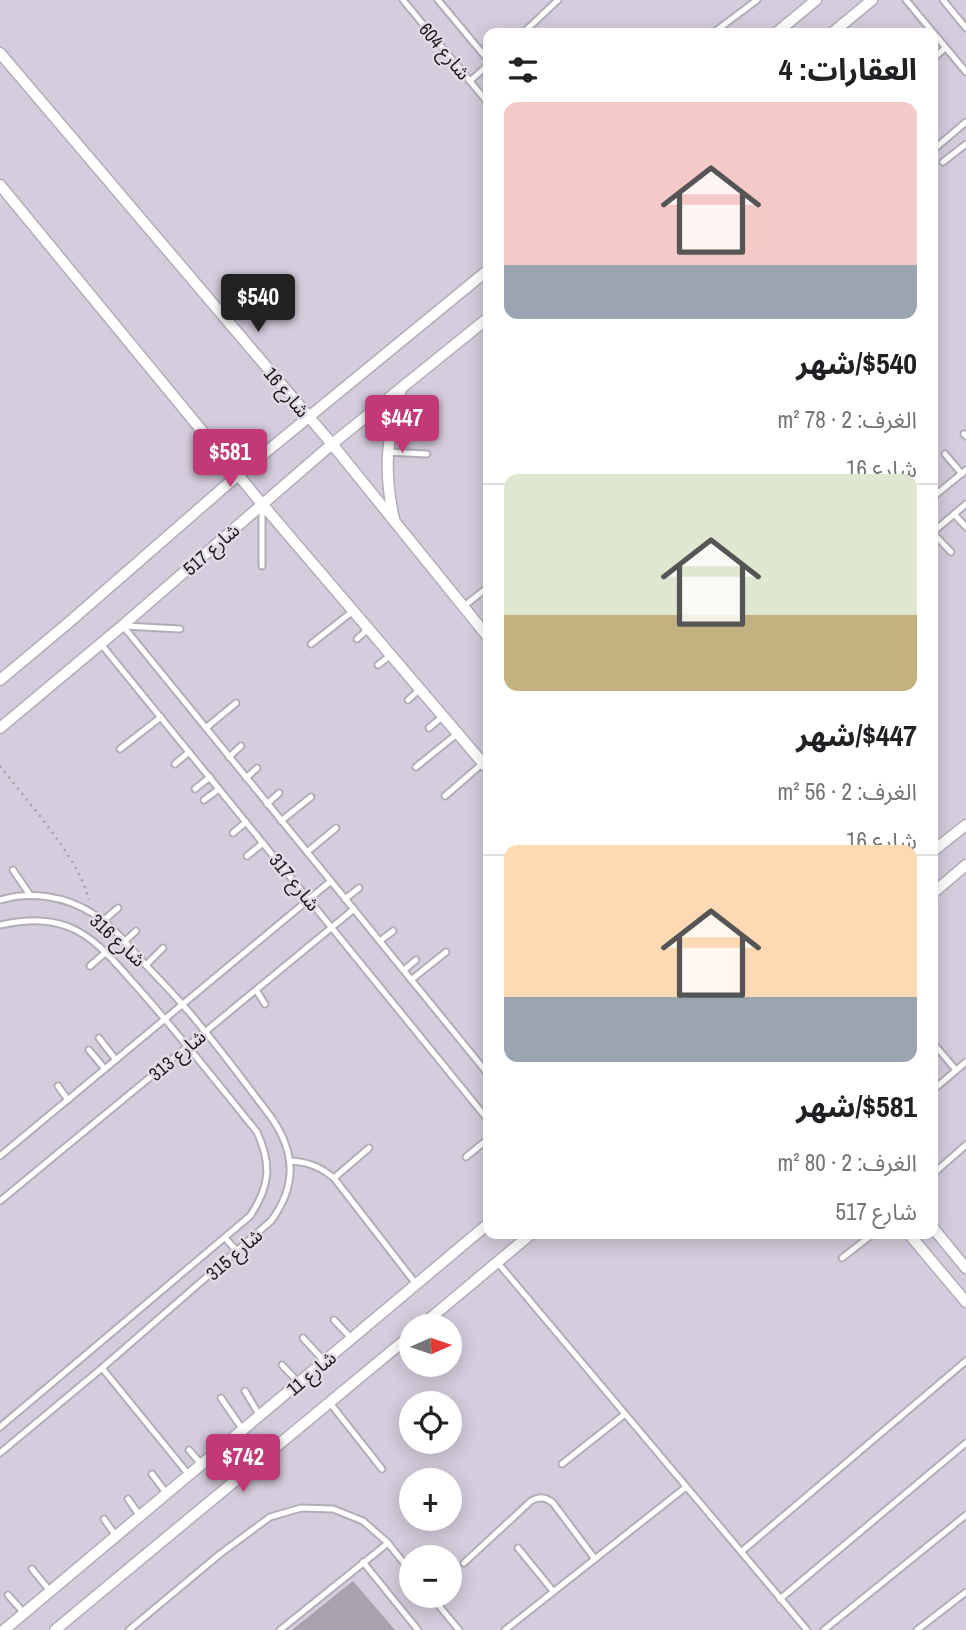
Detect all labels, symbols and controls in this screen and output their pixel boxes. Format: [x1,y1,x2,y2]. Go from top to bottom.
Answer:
street label: شارع 604 [413,17,477,86]
text: العقارات: 4 [779,49,917,89]
icon: filters [504,51,542,89]
icon: home [648,147,774,273]
pin: $540 [217,274,299,334]
text: $540 [237,281,279,312]
text: $540/شهر [796,343,917,383]
street label: شارع 16 [257,361,316,423]
pin: $447 [361,396,443,455]
text: $447 [381,402,423,433]
text: الغرف: 2 · 78 m² [778,404,917,435]
pin: $581 [189,430,271,489]
text: $581 [209,436,251,467]
text: شارع 16 [846,453,917,484]
street label: شارع 517 [177,517,246,582]
icon: home [648,519,774,645]
text: $447/شهر [796,715,917,755]
text: الغرف: 2 · 56 m² [778,776,917,807]
text: شارع 16 [846,825,917,856]
street label: شارع 317 [263,848,326,917]
icon: home [648,890,774,1016]
street label: شارع 316 [84,908,152,973]
street label: شارع 313 [143,1023,212,1087]
text: $581/شهر [796,1086,917,1126]
text: الغرف: 2 · 80 m² [778,1147,917,1178]
text: شارع 517 [835,1196,917,1227]
street label: شارع 315 [200,1222,269,1287]
north arrow [399,1314,462,1377]
map controls [399,1314,462,1608]
street label: شارع 11 [281,1345,342,1402]
button: locate [399,1391,462,1454]
pin: $742 [202,1434,284,1494]
text: $742 [222,1441,264,1472]
button: + [399,1468,462,1531]
button: − [399,1545,462,1608]

